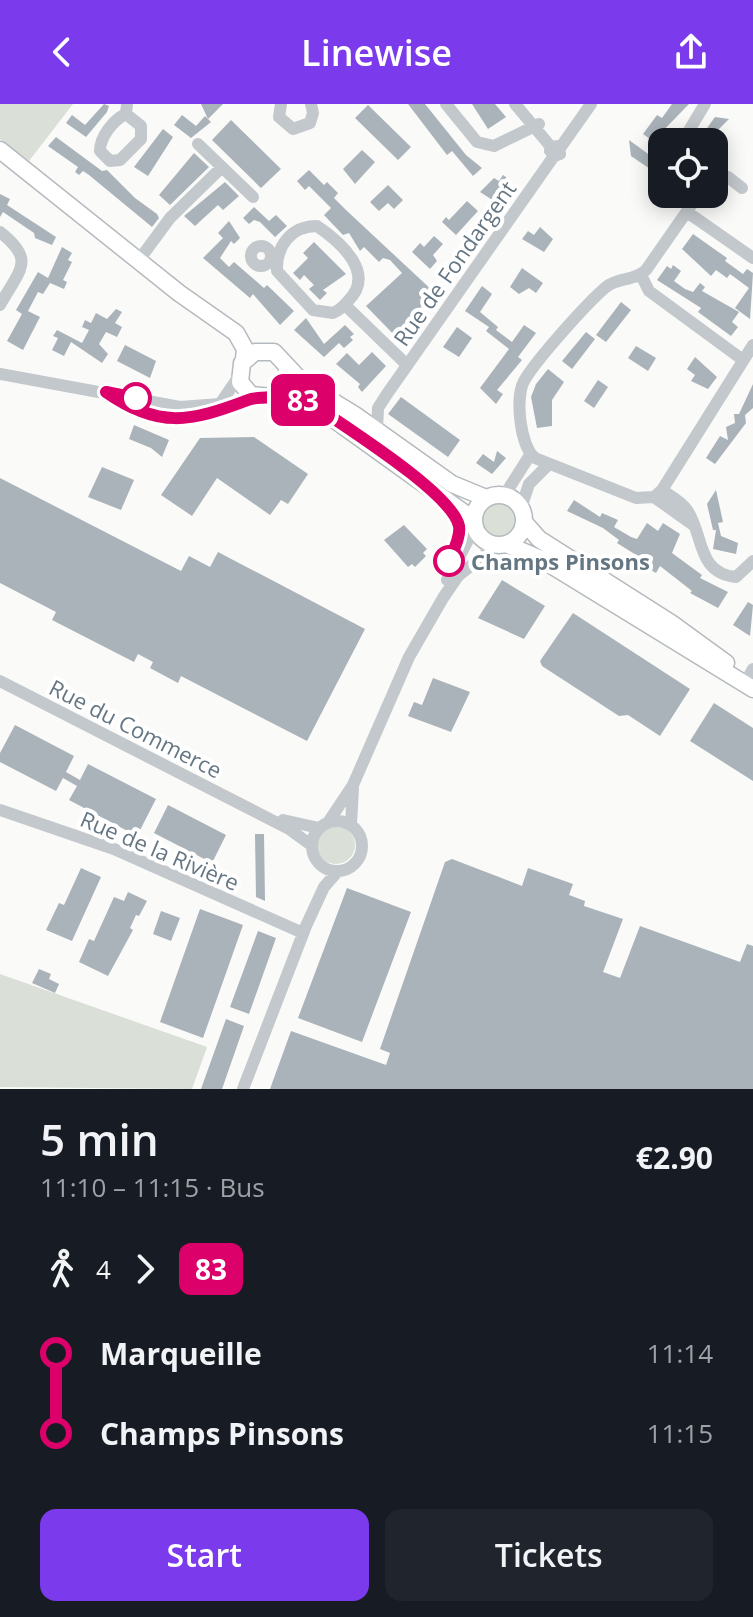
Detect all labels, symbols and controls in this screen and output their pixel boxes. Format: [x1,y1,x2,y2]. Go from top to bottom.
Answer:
text: Linewise [301,28,452,77]
icon: back [40,30,84,74]
icon: share [669,30,713,74]
map controls [648,128,728,208]
button: locate [648,128,728,208]
street label: Rue de Fondargent [386,174,522,351]
line badge: 83 [267,374,339,426]
text: 83 [287,381,319,419]
unlabelled marker [121,383,151,413]
marker: Champs Pinsons [434,546,464,576]
place label: Champs Pinsons [471,546,650,576]
street label: Rue du Commerce [45,672,227,784]
street label: Rue de la Rivière [76,803,244,897]
text: 5 min [40,1109,159,1169]
text: €2.90 [636,1137,713,1178]
text: 11:10 – 11:15 · Bus [40,1169,265,1205]
icon: walk [40,1247,84,1291]
icon: forward [123,1247,167,1291]
text: 83 [195,1250,227,1288]
text: 4 [96,1251,111,1287]
text: Marqueille [100,1333,262,1374]
text: 11:14 [647,1335,713,1371]
text: Champs Pinsons [100,1413,344,1454]
text: 11:15 [647,1415,713,1451]
button: Start [40,1509,369,1601]
button: Tickets [385,1509,713,1601]

